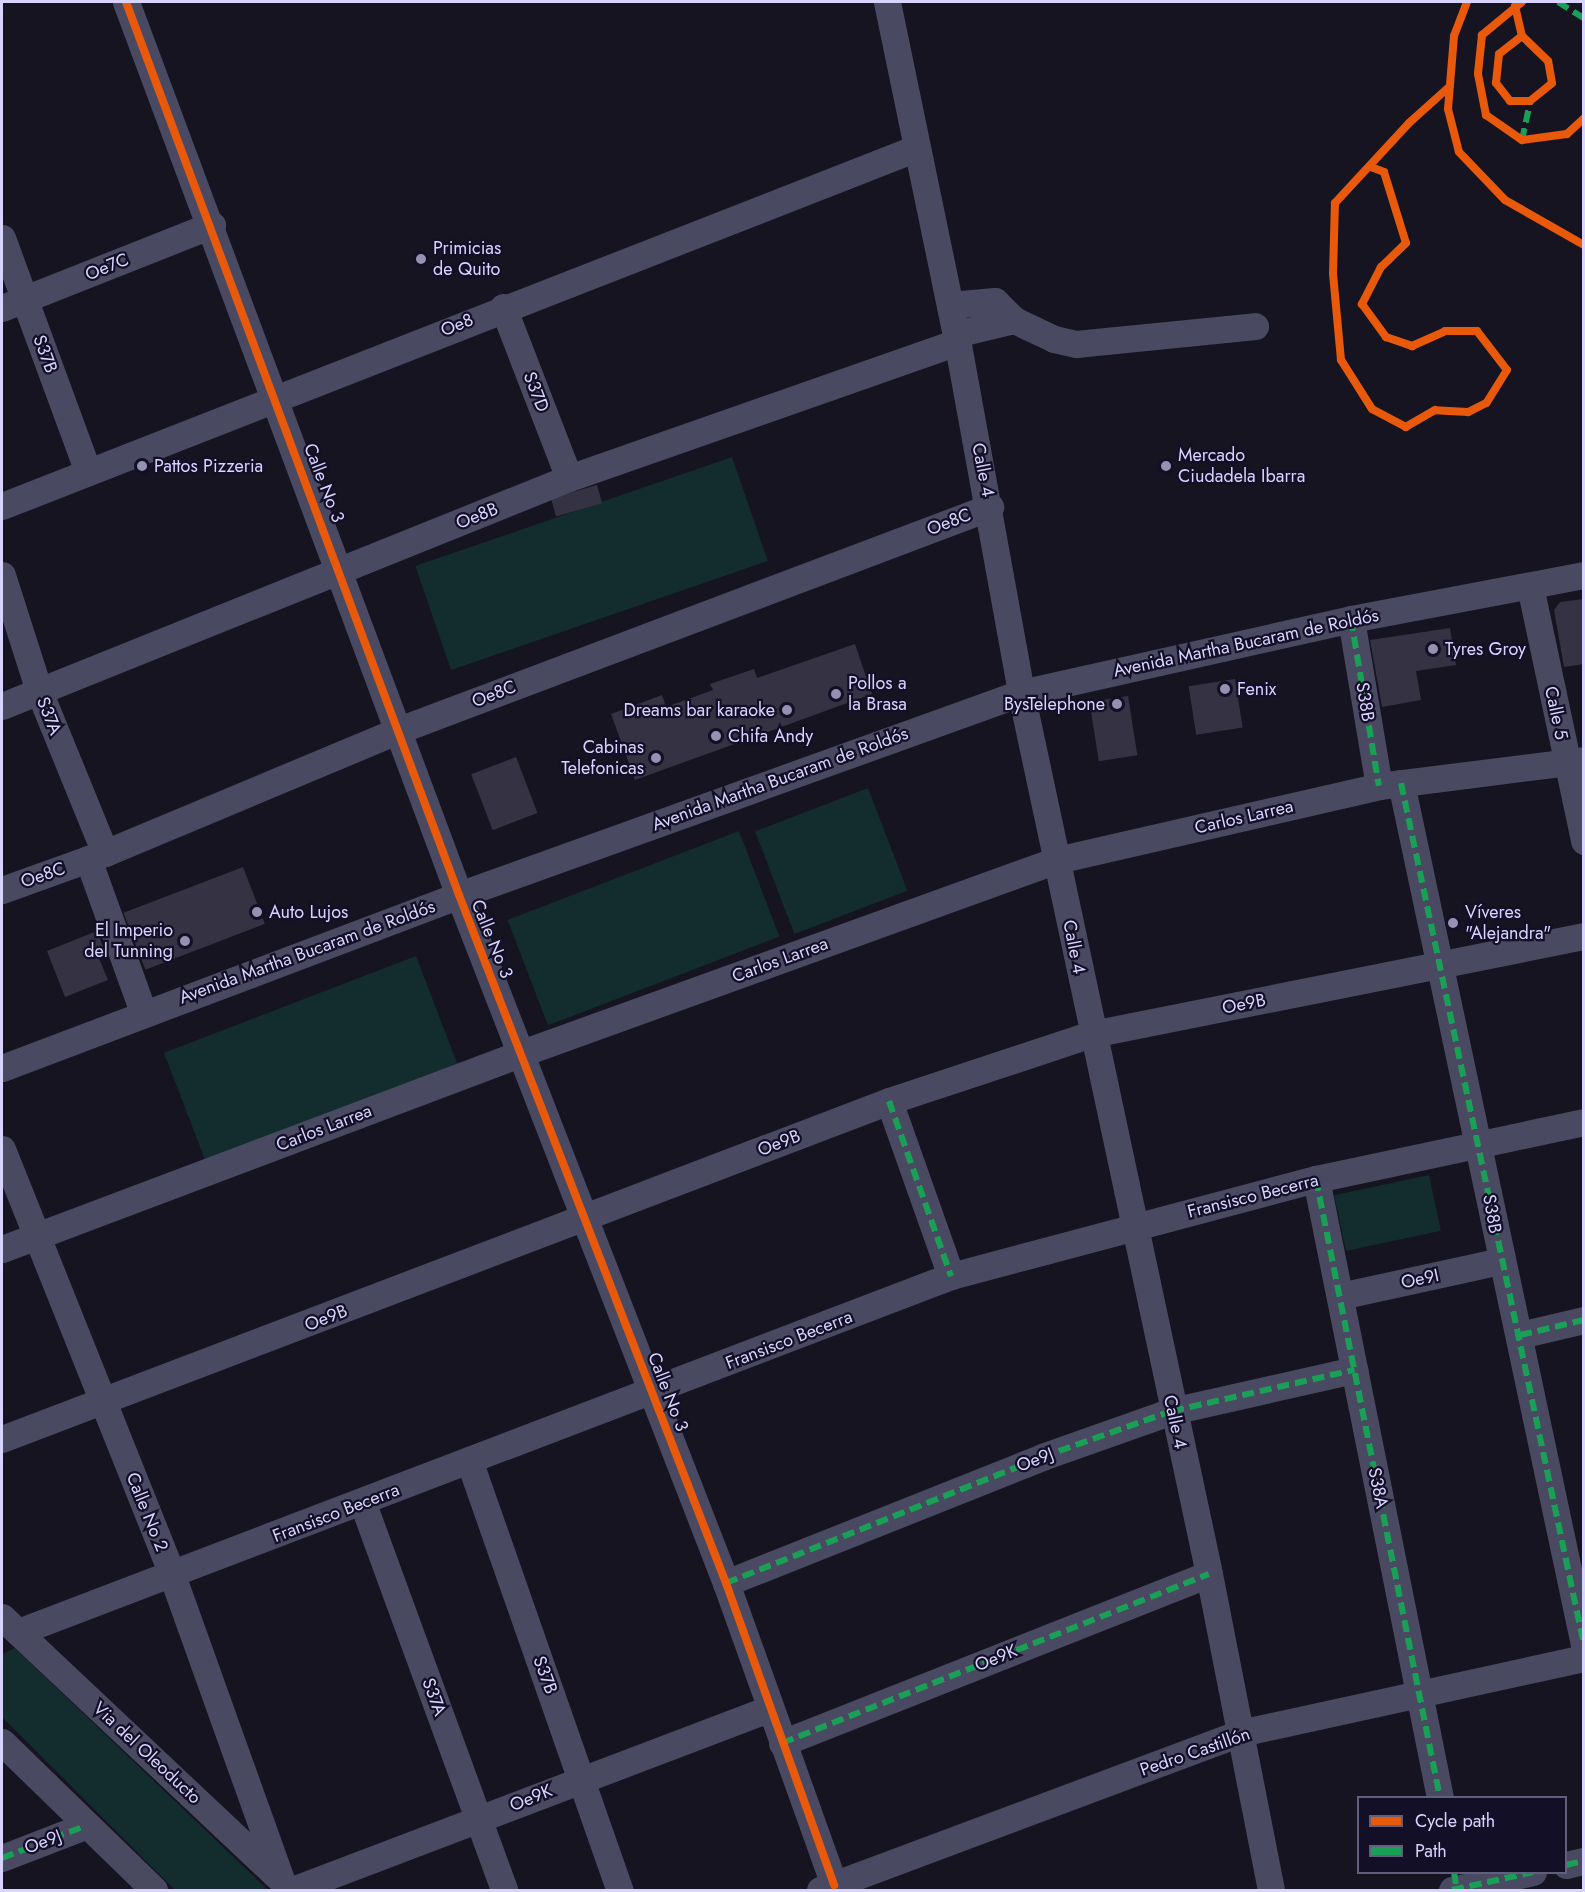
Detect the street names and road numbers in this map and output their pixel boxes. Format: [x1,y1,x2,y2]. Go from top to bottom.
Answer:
street label: Oe7C [82,249,132,285]
street label: Oe8 [438,309,476,341]
street label: S37B [28,332,62,376]
street label: S37D [519,369,553,415]
street label: Calle No 3 [299,440,349,526]
street label: Calle 4 [967,441,999,499]
street label: Oe8B [453,498,501,534]
street label: Oe8C [924,504,974,540]
street label: Avenida Martha Bucaram de Roldós [1111,604,1381,682]
street label: Oe8C [469,676,519,712]
street label: S38B [1351,681,1379,723]
street label: Calle 5 [1540,684,1572,742]
street label: S37A [32,694,66,738]
street label: Avenida Martha Bucaram de Roldós [649,723,911,835]
street label: Carlos Larrea [1193,795,1295,839]
street label: Oe8C [18,857,68,893]
street label: Avenida Martha Bucaram de Roldós [176,896,438,1008]
street label: Calle No 3 [466,897,518,981]
street label: Calle 4 [1058,918,1090,976]
street label: Carlos Larrea [729,933,831,987]
street label: Oe9B [1220,989,1268,1019]
street label: Carlos Larrea [273,1100,375,1156]
street label: Oe9B [755,1125,803,1161]
street label: Fransisco Becerra [1185,1169,1321,1223]
street label: S38B [1478,1193,1506,1235]
street label: Oe9I [1399,1264,1441,1294]
street label: Oe9B [302,1300,350,1336]
street label: Fransisco Becerra [723,1306,855,1374]
street label: Calle No 3 [643,1349,693,1435]
street label: Calle 4 [1159,1393,1191,1451]
street label: Oe9J [1013,1443,1057,1477]
street label: S38A [1363,1466,1393,1510]
street label: Calle No 2 [121,1469,173,1555]
street label: Fransisco Becerra [270,1479,402,1547]
street label: Oe9K [972,1640,1020,1676]
street label: S37B [528,1653,562,1697]
street label: S37A [417,1675,451,1719]
street label: Via del Oleoducto [89,1697,205,1809]
street label: Pedro Castillón [1137,1723,1253,1781]
street label: Oe9K [507,1780,555,1816]
street label: Oe9J [21,1825,65,1859]

